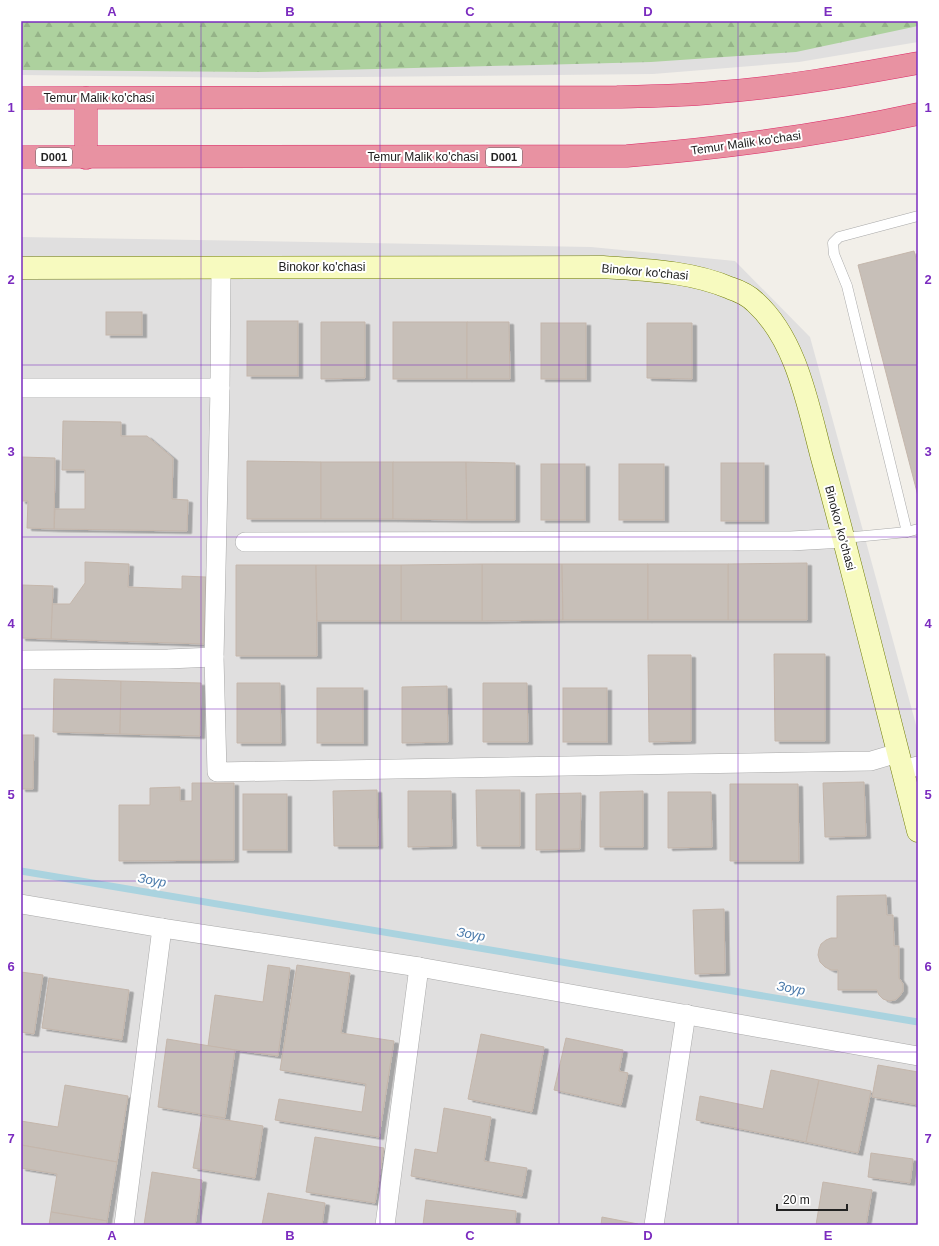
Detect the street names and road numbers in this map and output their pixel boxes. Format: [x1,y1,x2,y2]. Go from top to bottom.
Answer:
street label: Temur Malik ko'chasi [44,91,155,105]
street label: Temur Malik ko'chasi [690,128,802,158]
road number: D001 [36,148,72,166]
road number: D001 [486,148,522,166]
street label: Temur Malik ko'chasi [368,150,479,164]
street label: Binokor ko'chasi [279,260,366,274]
street label: Binokor ko'chasi [601,261,689,283]
street label: Binokor ko'chasi [822,484,858,572]

